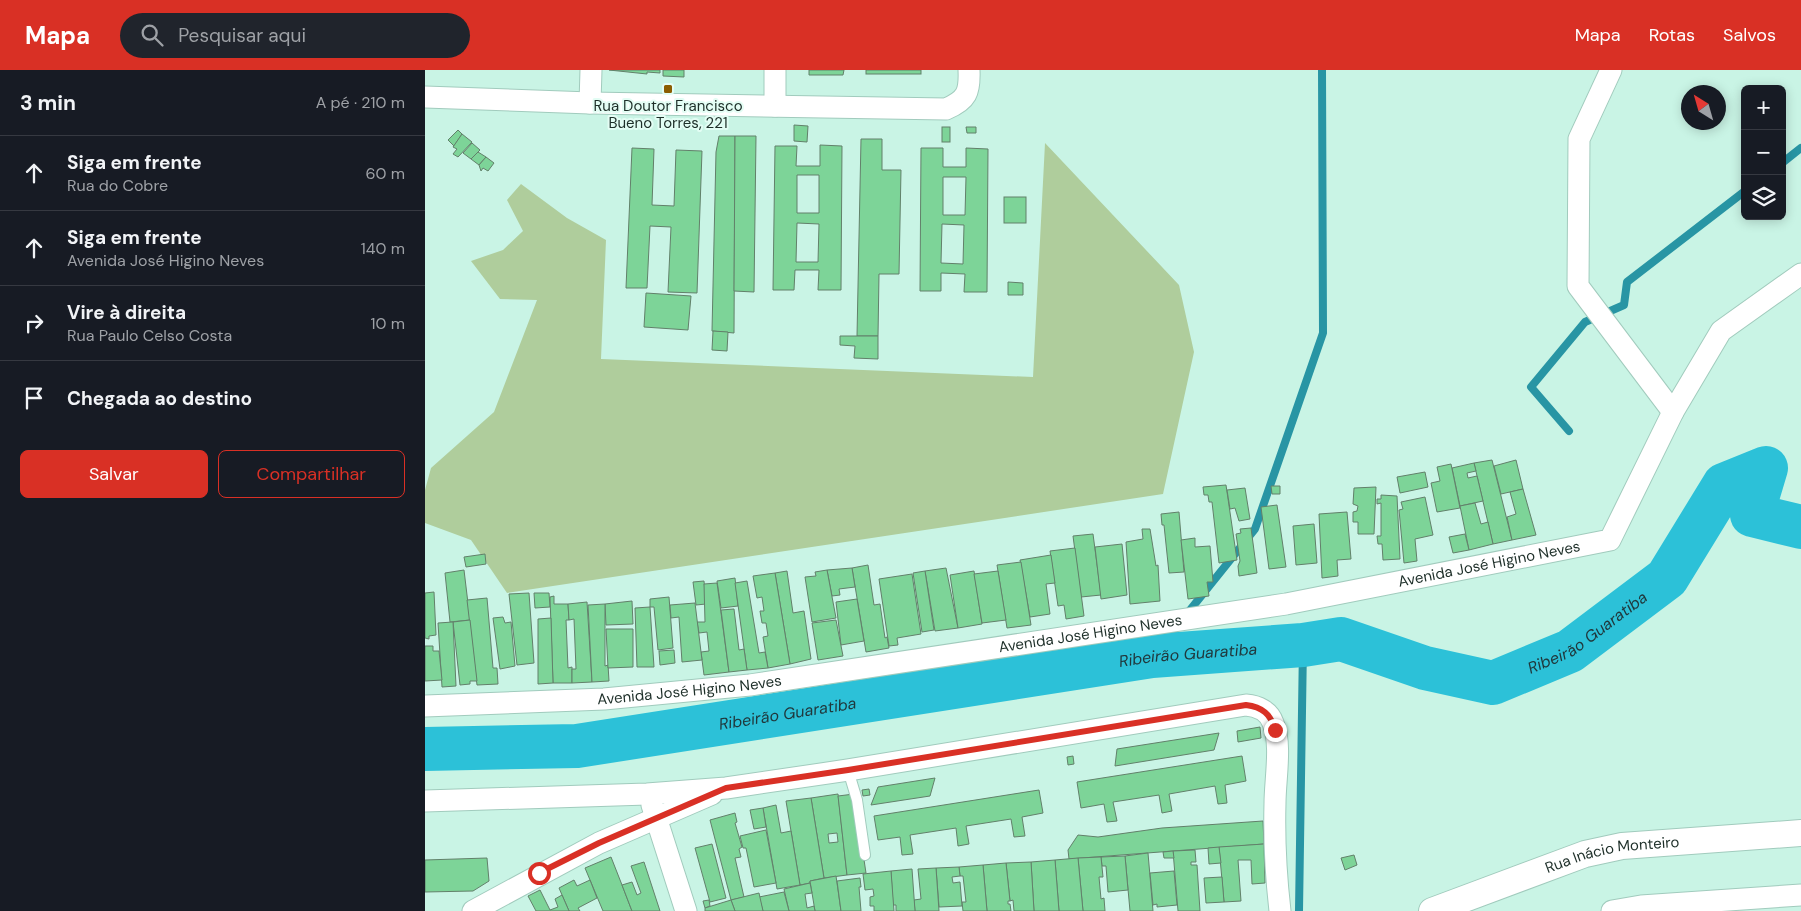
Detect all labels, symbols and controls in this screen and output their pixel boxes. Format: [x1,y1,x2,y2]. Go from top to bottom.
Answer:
search box [120,13,470,58]
text: Mapa [25,20,90,51]
icon: search [138,21,166,49]
text: Pesquisar aqui [178,23,306,48]
text: Mapa [1575,23,1621,47]
text: Rotas [1649,23,1695,47]
text: Salvos [1723,23,1776,47]
marker: Rua Doutor Francisco Bueno Torres, 221 [662,83,674,95]
north arrow [1681,85,1726,130]
map controls [1741,85,1786,220]
button: + [1741,85,1786,130]
text: 3 min [20,89,76,117]
text: A pé · 210 m [316,92,405,113]
place label: Rua Doutor Francisco Bueno Torres, 221 [593,96,743,133]
button: − [1741,130,1786,175]
text: Siga em frente [67,150,202,175]
icon: ahead [20,159,48,187]
text: 60 m [365,163,405,184]
text: Rua do Cobre [67,175,168,196]
button: layers [1741,175,1786,220]
text: Siga em frente [67,225,202,250]
icon: ahead [20,234,48,262]
text: 140 m [361,238,405,259]
text: Avenida José Higino Neves [67,250,264,271]
text: Vire à direita [67,300,186,325]
icon: right [20,309,48,337]
text: 10 m [371,313,405,334]
text: Rua Paulo Celso Costa [67,325,232,346]
icon: arrive [20,384,48,412]
text: Chegada ao destino [67,386,252,411]
button: Salvar [20,450,208,498]
button: Compartilhar [218,450,405,498]
street label: Avenida José Higino Neves [1396,536,1582,592]
water label: Ribeirão Guaratiba [1524,587,1652,679]
street label: Avenida José Higino Neves [997,610,1183,657]
water label: Ribeirão Guaratiba [1117,638,1258,672]
street label: Avenida José Higino Neves [597,670,783,709]
water label: Ribeirão Guaratiba [717,692,858,735]
route end [1264,719,1287,742]
street label: Rua Inácio Monteiro [1542,832,1680,878]
route start [528,862,551,885]

